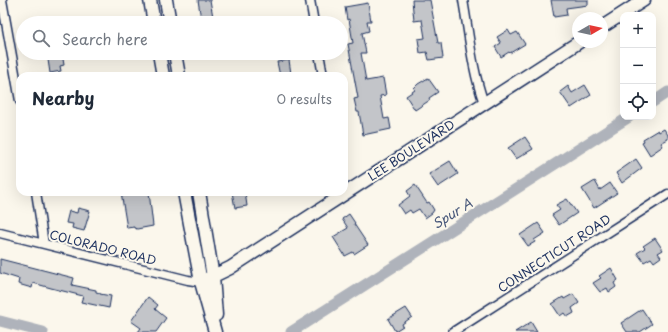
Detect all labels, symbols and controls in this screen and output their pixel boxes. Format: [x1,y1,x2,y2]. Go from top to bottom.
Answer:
north arrow [572,12,608,48]
map controls [620,12,656,120]
button: + [620,12,656,48]
search box [16,16,348,60]
icon: search [30,27,52,49]
text: Search here [62,27,148,50]
button: − [620,48,656,84]
button: locate [620,84,656,120]
text: Nearby [32,85,94,111]
text: 0 results [277,89,332,108]
street label: LEE BOULEVARD [364,115,458,185]
water label: Spur A [428,193,476,233]
street label: CONNECTICUT ROAD [494,210,614,296]
street label: COLORADO ROAD [48,225,158,269]

